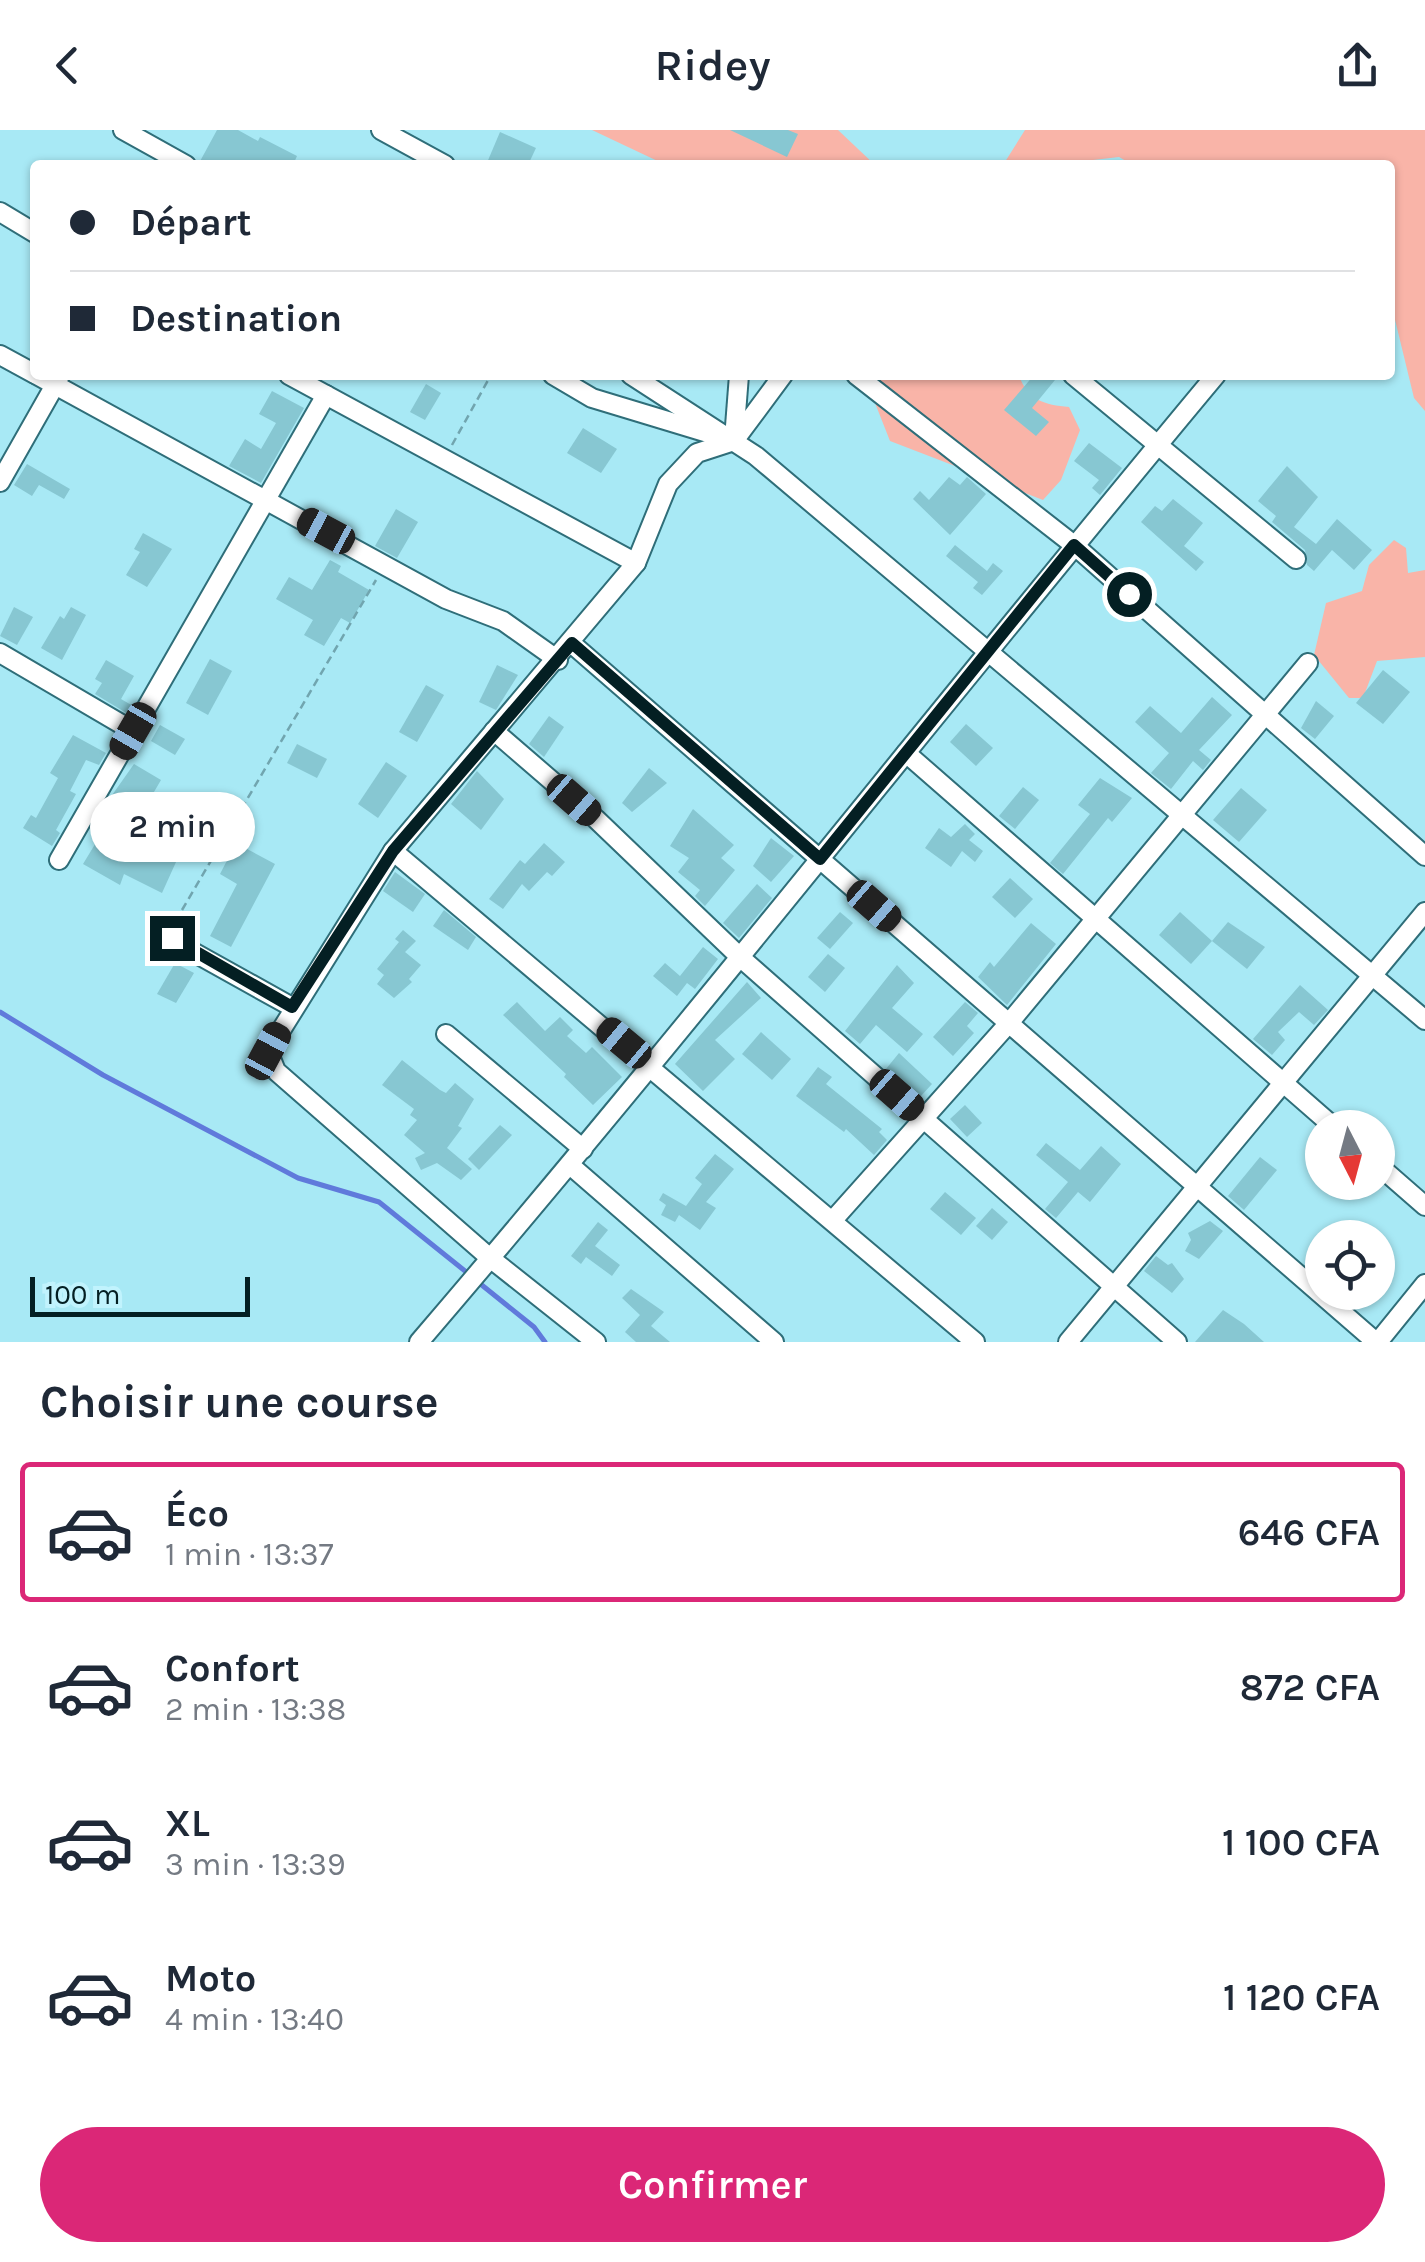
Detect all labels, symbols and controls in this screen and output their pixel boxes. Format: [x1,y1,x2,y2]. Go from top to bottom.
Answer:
icon: back [40,38,95,93]
icon: share [1330,38,1385,93]
text: Ridey [654,39,771,91]
text: Départ [130,200,252,245]
text: Destination [130,296,342,341]
car [292,504,360,558]
route start [1107,572,1152,617]
car [105,698,161,764]
car [542,769,606,831]
callout: 2 min [90,793,254,863]
text: 2 min [129,808,216,845]
car [842,875,906,937]
route end [150,916,195,961]
car [591,1012,657,1074]
car [241,1017,295,1085]
car [865,1064,929,1126]
north arrow [1305,1110,1395,1200]
map controls [1305,1110,1395,1310]
button: locate [1305,1220,1395,1310]
scale bar [30,1272,250,1316]
text: 100 m [45,1278,120,1311]
text: Choisir une course [40,1376,439,1428]
icon: car [45,1487,135,1577]
text: Éco [165,1491,229,1536]
text: 646 CFA [1238,1510,1380,1555]
text: 1 min · 13:37 [165,1536,334,1573]
icon: car [45,1642,135,1732]
text: Confort [165,1646,300,1691]
text: 872 CFA [1240,1665,1380,1710]
text: 2 min · 13:38 [165,1691,346,1728]
icon: car [45,1797,135,1887]
text: XL [165,1801,210,1846]
text: 1 100 CFA [1222,1820,1380,1865]
text: 3 min · 13:39 [165,1846,346,1883]
icon: car [45,1952,135,2042]
text: Moto [165,1956,256,2001]
text: 1 120 CFA [1223,1975,1380,2020]
text: 4 min · 13:40 [165,2001,344,2038]
button: Confirmer [40,2127,1385,2242]

